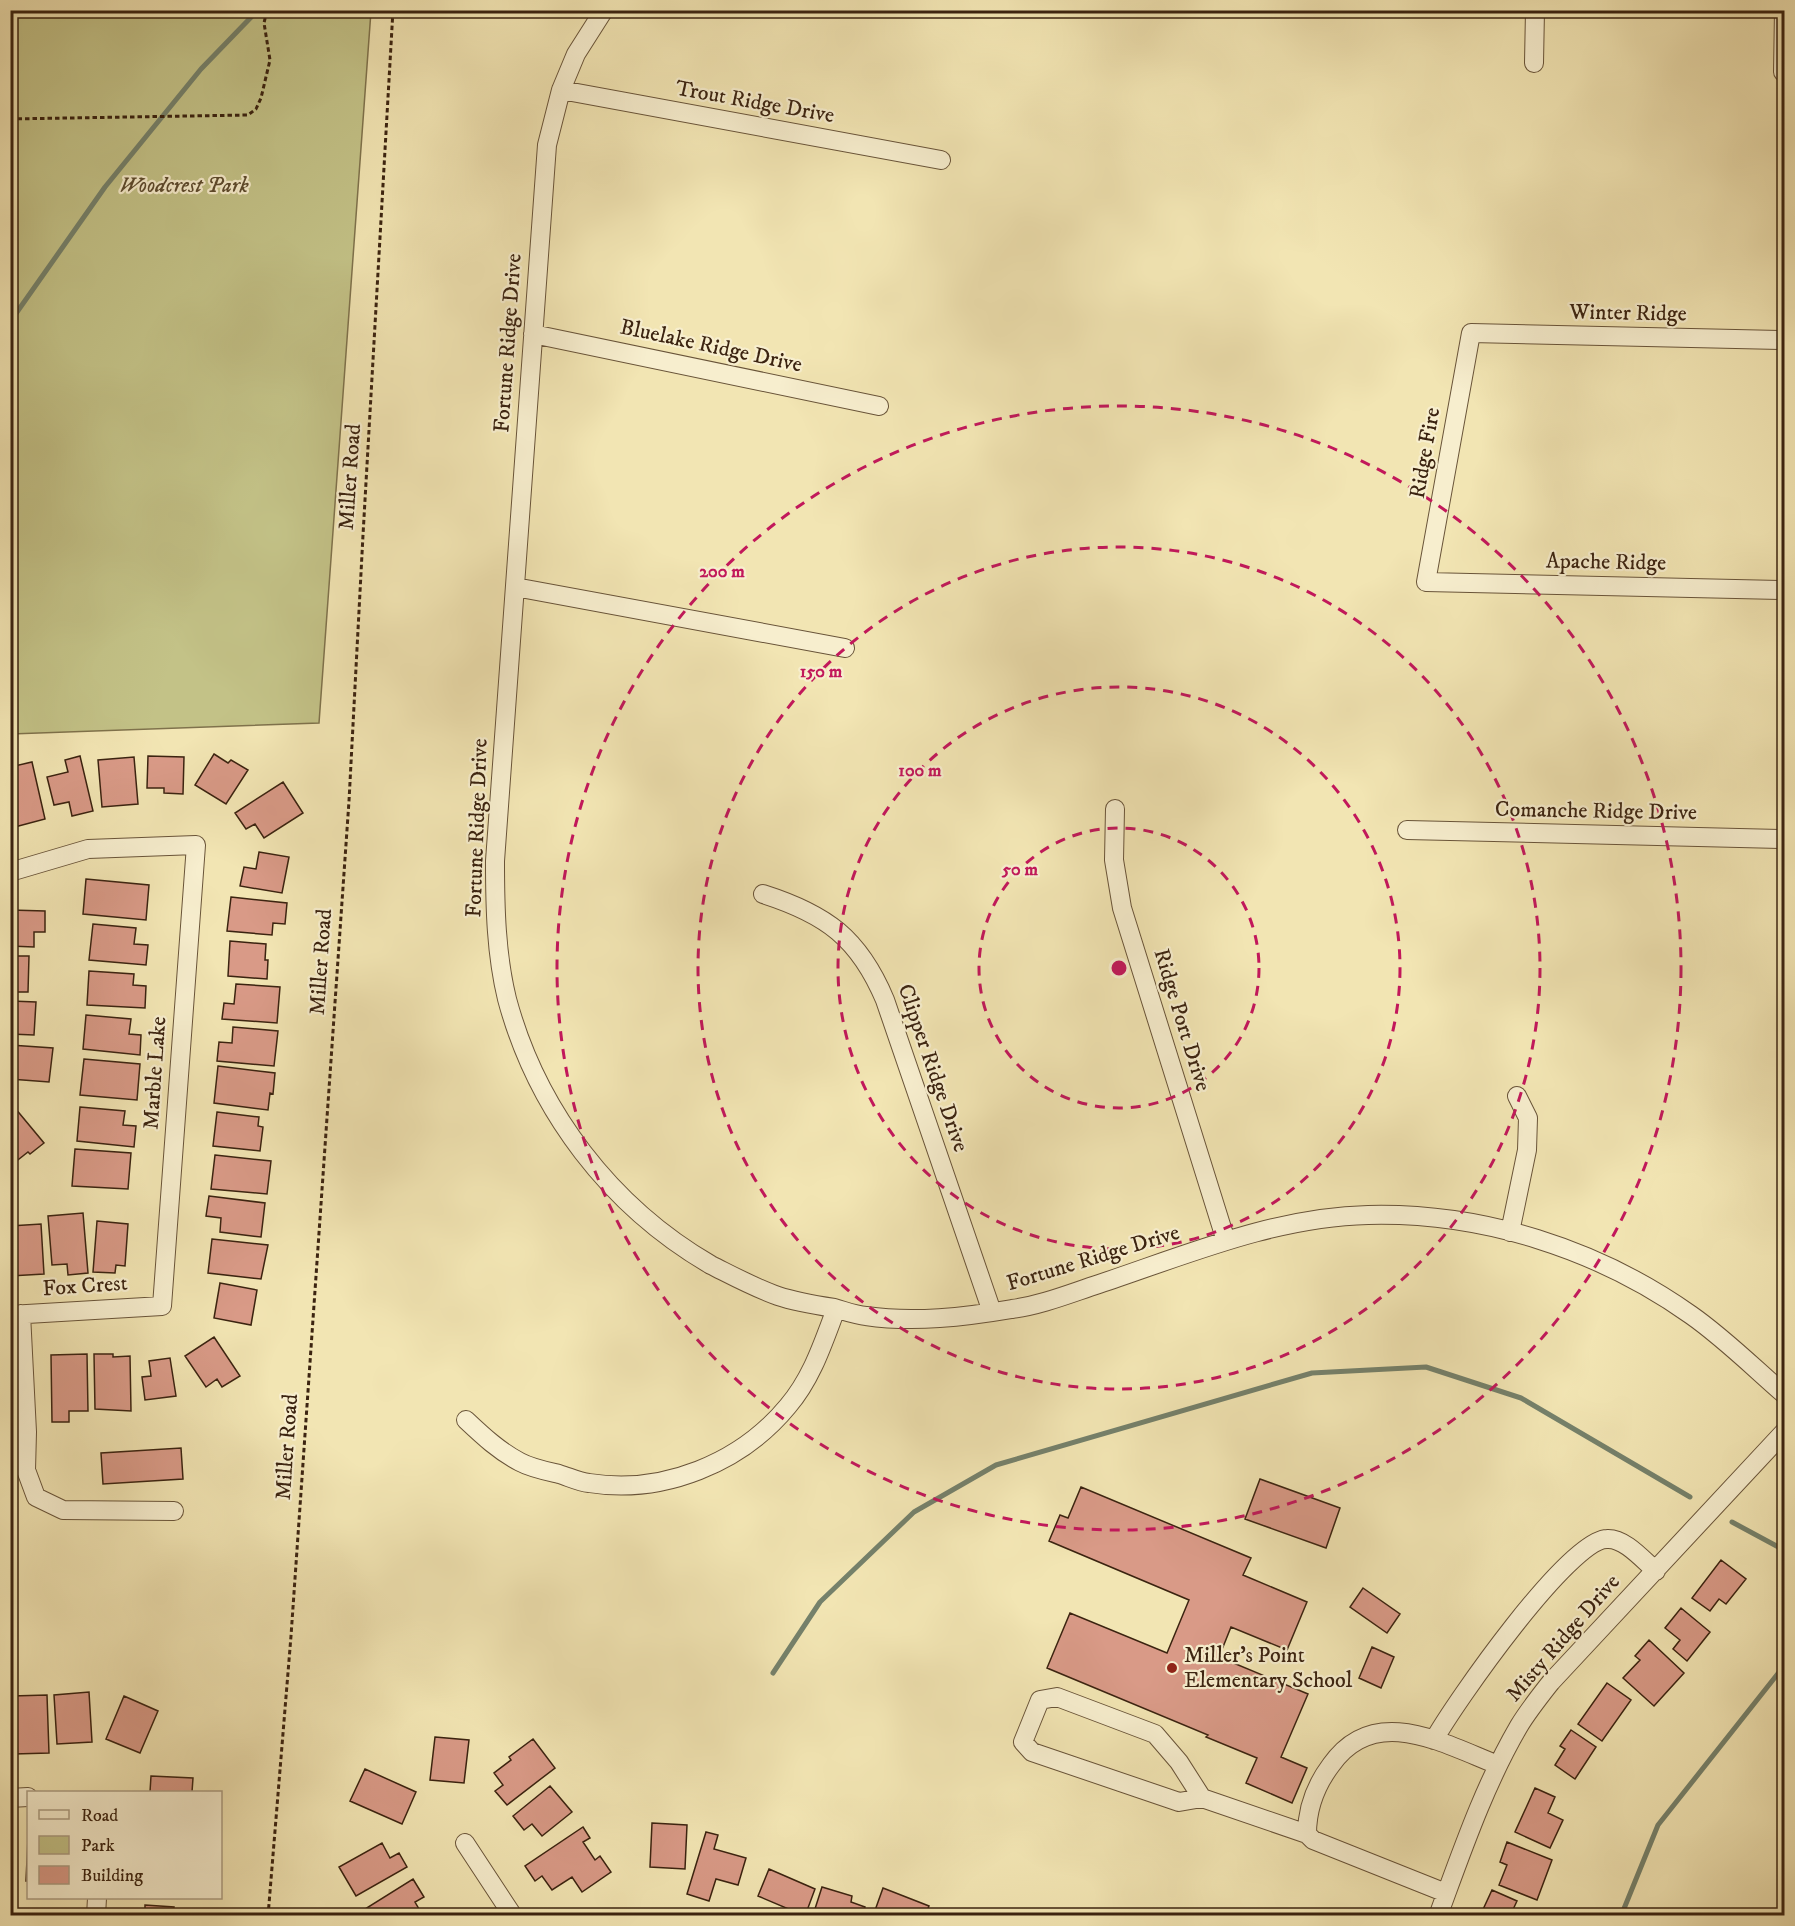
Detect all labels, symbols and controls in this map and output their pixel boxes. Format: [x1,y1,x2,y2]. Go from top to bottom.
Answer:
street label: Trout Ridge Drive [674,75,836,129]
park label: Woodcrest Park [119,172,250,199]
street label: Fortune Ridge Drive [488,253,528,433]
street label: Winter Ridge [1568,298,1687,328]
street label: Bluelake Ridge Drive [618,314,804,378]
street label: Ridge Fire [1404,405,1446,501]
street label: Miller Road [333,423,367,531]
street label: Apache Ridge [1546,547,1666,577]
text: 200 m [699,561,745,583]
text: 150 m [800,661,843,683]
street label: Fortune Ridge Drive [460,738,494,918]
text: 100 m [898,760,942,782]
street label: Comanche Ridge Drive [1495,796,1697,826]
text: 50 m [1001,859,1038,881]
street label: Miller Road [304,908,338,1016]
street label: Ridge Port Drive [1147,945,1217,1095]
centre of rings [1109,958,1129,978]
street label: Clipper Ridge Drive [892,980,974,1156]
street label: Marble Lake [138,1016,172,1130]
street label: Fortune Ridge Drive [1003,1219,1183,1297]
street label: Fox Crest [42,1270,128,1302]
street label: Miller Road [270,1393,304,1501]
street label: Misty Ridge Drive [1500,1569,1626,1707]
place label: Miller's Point Elementary School [1184,1642,1353,1694]
marker: Miller's Point Elementary School [1165,1661,1179,1675]
legend [27,1791,222,1899]
text: Road [81,1805,118,1827]
text: Park [81,1835,115,1857]
text: Building [81,1865,143,1887]

